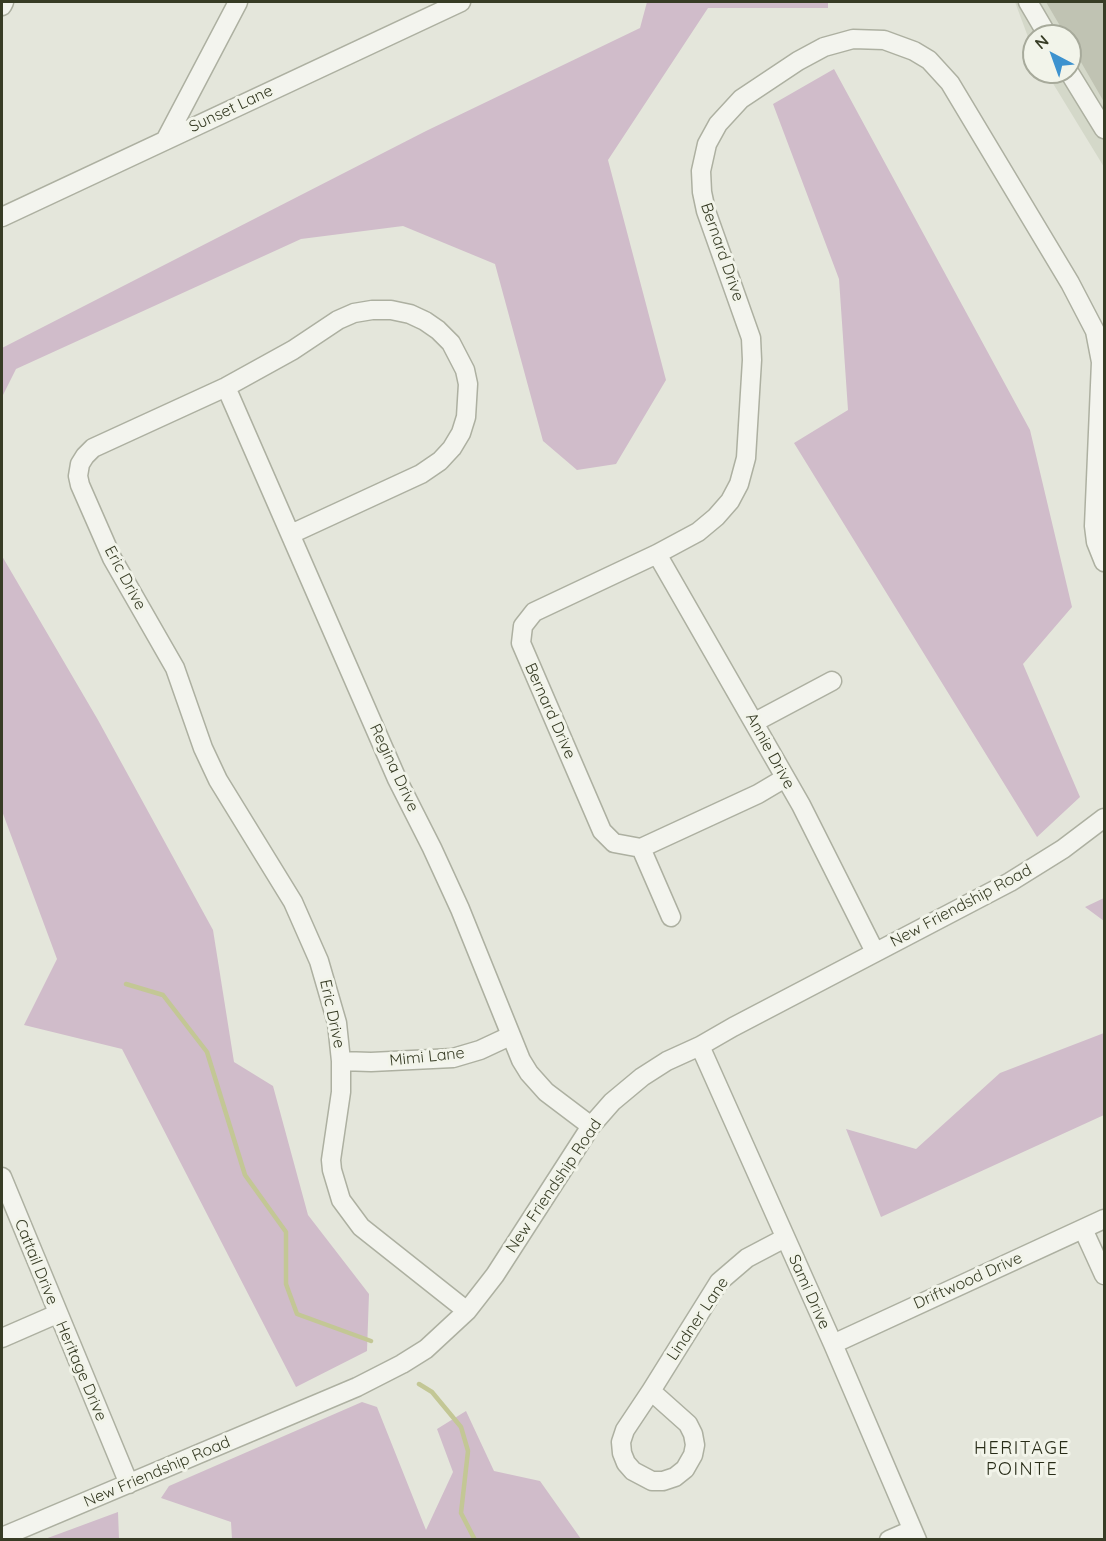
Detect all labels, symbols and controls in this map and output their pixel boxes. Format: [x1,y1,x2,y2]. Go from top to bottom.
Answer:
north arrow [1022,24,1082,84]
text: N [1030,31,1052,53]
street label: Sunset Lane [186,81,276,137]
street label: Bernard Drive [696,200,748,304]
street label: Eric Drive [100,543,150,613]
street label: Bernard Drive [520,660,580,762]
street label: Annie Drive [741,710,799,792]
street label: Regina Drive [365,721,423,815]
street label: New Friendship Road [887,861,1035,951]
street label: Eric Drive [315,978,349,1050]
street label: Mimi Lane [388,1044,466,1070]
street label: New Friendship Road [502,1115,606,1257]
street label: Cattail Drive [10,1216,62,1308]
street label: Driftwood Drive [911,1248,1025,1314]
street label: Sami Drive [784,1252,834,1332]
street label: Lindner Lane [663,1274,733,1364]
street label: Heritage Drive [51,1318,111,1424]
street label: New Friendship Road [81,1432,233,1512]
district label: HERITAGE POINTE [974,1438,1070,1480]

